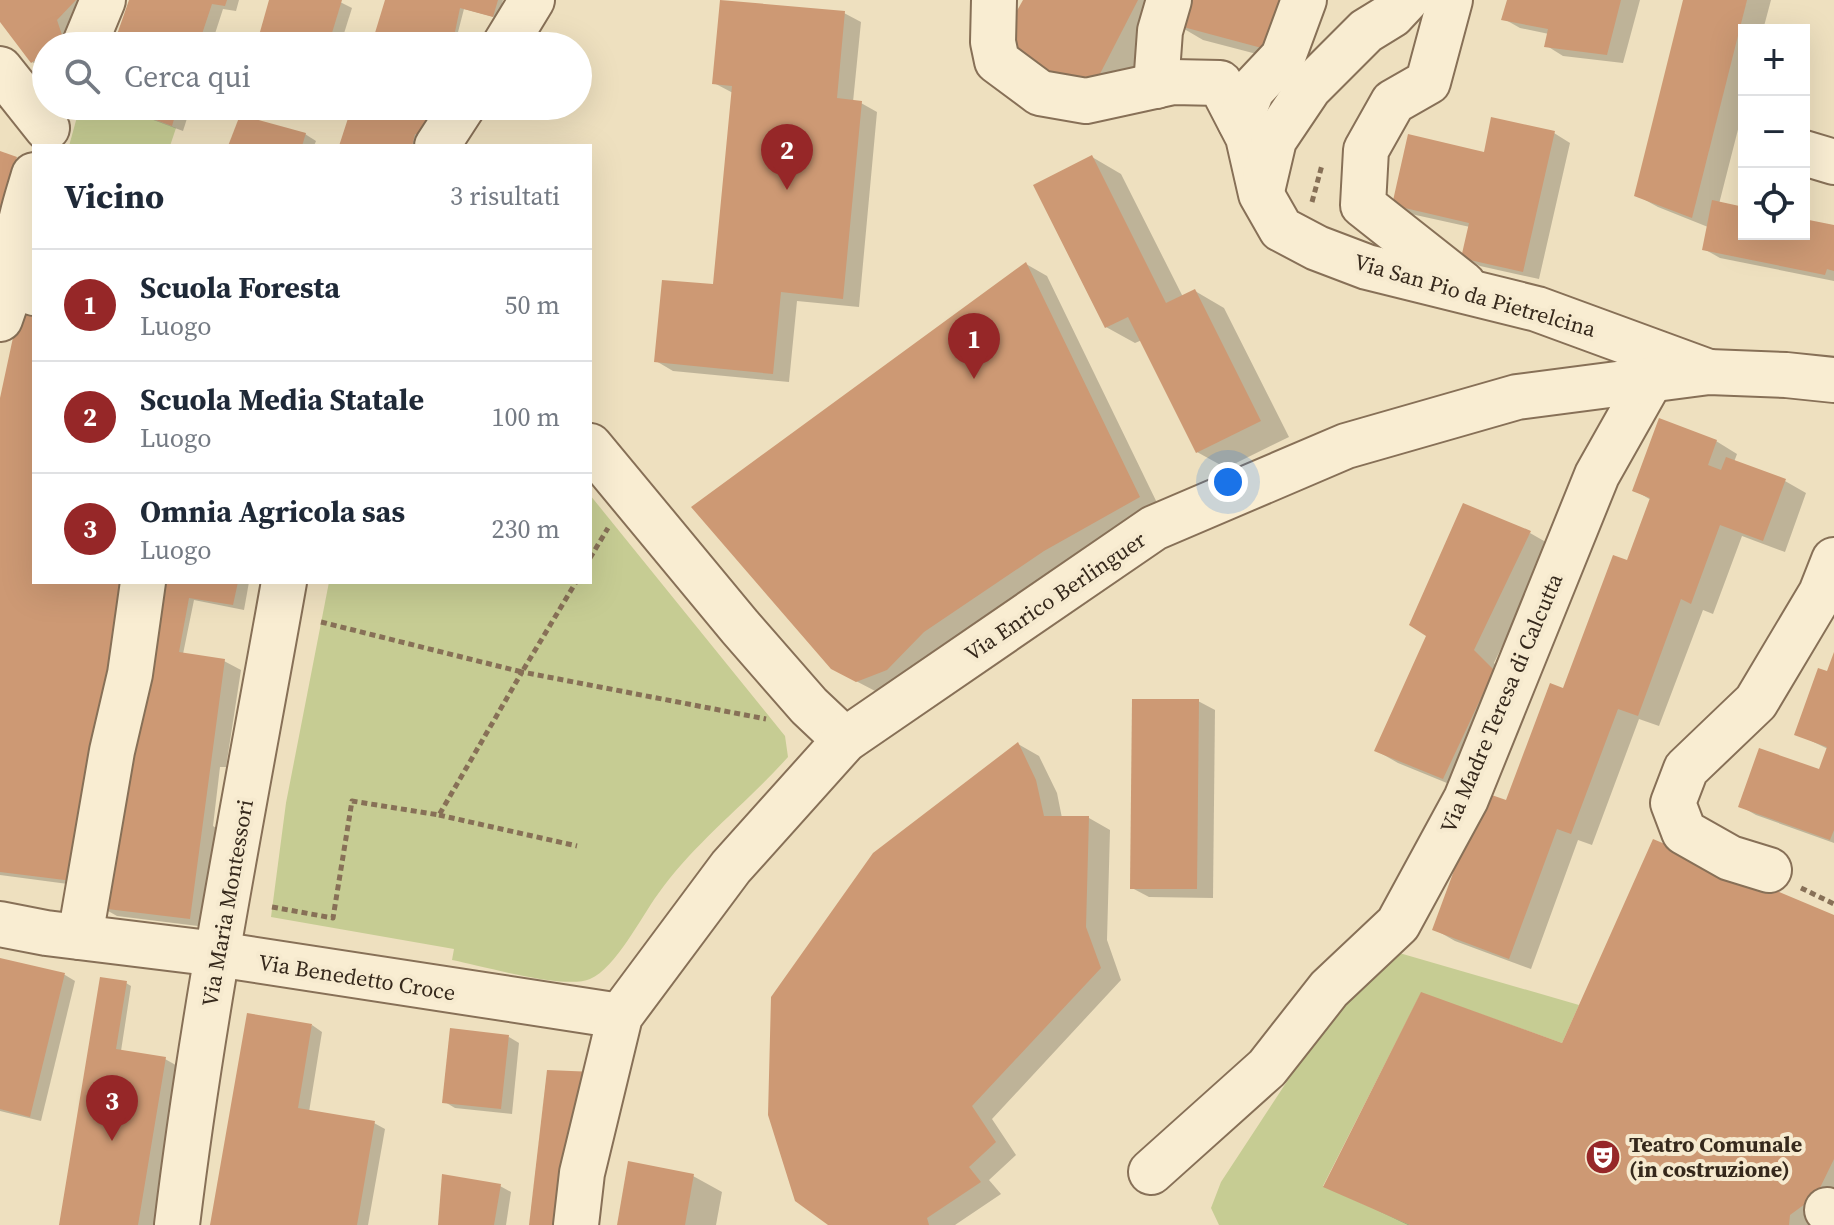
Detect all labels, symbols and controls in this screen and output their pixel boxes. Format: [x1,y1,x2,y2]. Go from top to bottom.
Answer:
map controls [1738,24,1810,240]
button: + [1738,24,1810,96]
search box [32,32,592,120]
icon: search [60,54,104,98]
text: Cerca qui [124,56,251,97]
button: − [1738,96,1810,168]
pin: 2 [761,124,813,190]
button: locate [1738,168,1810,240]
text: Vicino [64,173,164,219]
text: 3 risultati [450,178,560,214]
street label: Via San Pio da Pietrelcina [1351,246,1600,344]
text: Scuola Foresta [140,267,340,308]
text: 1 [83,287,97,323]
text: 50 m [505,287,560,323]
text: Luogo [140,308,212,344]
pin: 1 [948,313,1000,379]
text: Scuola Media Statale [140,379,424,420]
text: 2 [83,399,97,435]
text: 100 m [492,399,560,435]
text: Luogo [140,420,212,456]
your location [1208,462,1248,502]
text: Omnia Agricola sas [140,491,405,532]
text: 3 [83,511,97,547]
text: 230 m [492,511,560,547]
street label: Via Enrico Berlinguer [959,524,1152,668]
text: Luogo [140,532,212,568]
street label: Via Madre Teresa di Calcutta [1433,568,1570,837]
street label: Via Maria Montessori [194,797,260,1009]
street label: Via Benedetto Croce [256,947,458,1007]
pin: 3 [86,1075,138,1141]
place label: Teatro Comunale (in costruzione) [1629,1129,1802,1184]
theatre icon: Teatro Comunale (in costruzione) [1584,1138,1622,1176]

